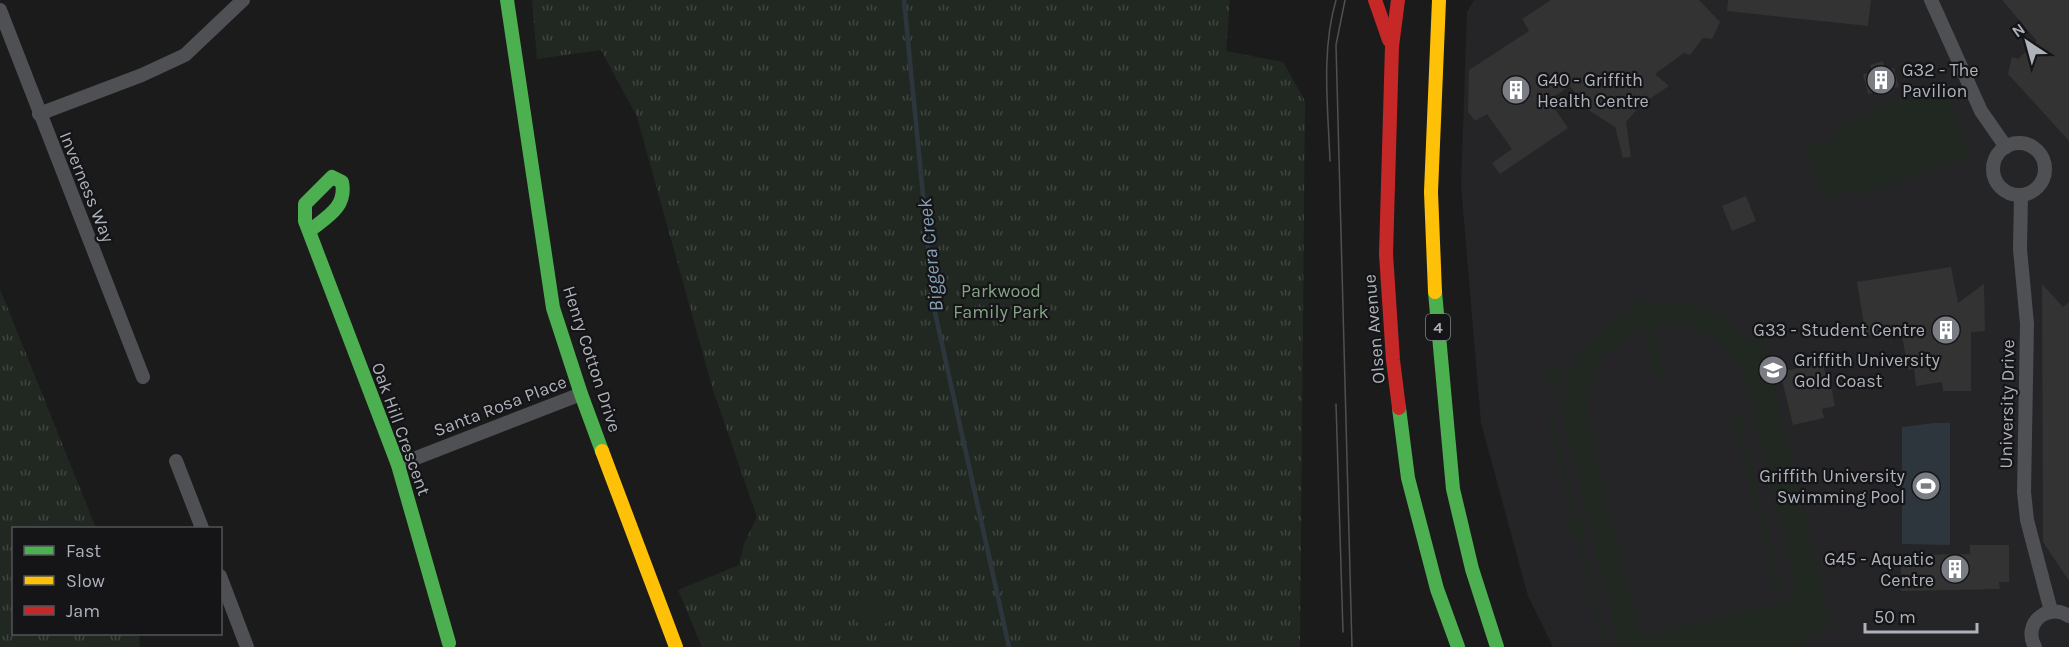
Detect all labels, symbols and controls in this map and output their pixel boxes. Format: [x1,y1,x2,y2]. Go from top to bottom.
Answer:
north arrow [1997,12,2057,72]
text: N [2008,19,2029,41]
place label: G32 - The Pavilion [1902,59,1979,102]
building icon: G32 - The Pavilion [1865,64,1897,96]
place label: G40 - Griffith Health Centre [1537,69,1649,112]
building icon: G40 - Griffith Health Centre [1500,74,1532,106]
street label: Inverness Way [55,128,119,246]
water label: Biggera Creek [913,196,948,313]
street label: Olsen Avenue [1358,273,1390,385]
park label: Parkwood Family Park [953,280,1049,323]
street label: Henry Cotton Drive [558,283,626,435]
road number: 4 [1426,314,1450,340]
building icon: G33 - Student Centre [1930,314,1962,346]
place label: G33 - Student Centre [1753,319,1925,341]
street label: University Drive [1995,339,2019,469]
place label: Griffith University Gold Coast [1794,349,1940,392]
school or university icon: Griffith University Gold Coast [1757,354,1789,386]
street label: Oak Hill Crescent [367,359,435,499]
street label: Santa Rosa Place [430,371,570,441]
place label: Griffith University Swimming Pool [1759,465,1906,508]
sports icon: Griffith University Swimming Pool [1910,470,1942,502]
legend [12,527,222,635]
text: Fast [66,540,101,562]
place label: G45 - Aquatic Centre [1824,548,1934,591]
building icon: G45 - Aquatic Centre [1939,553,1971,585]
text: Slow [66,570,105,592]
scale bar [1865,596,1978,634]
text: Jam [66,600,100,622]
text: 50 m [1874,606,1916,628]

